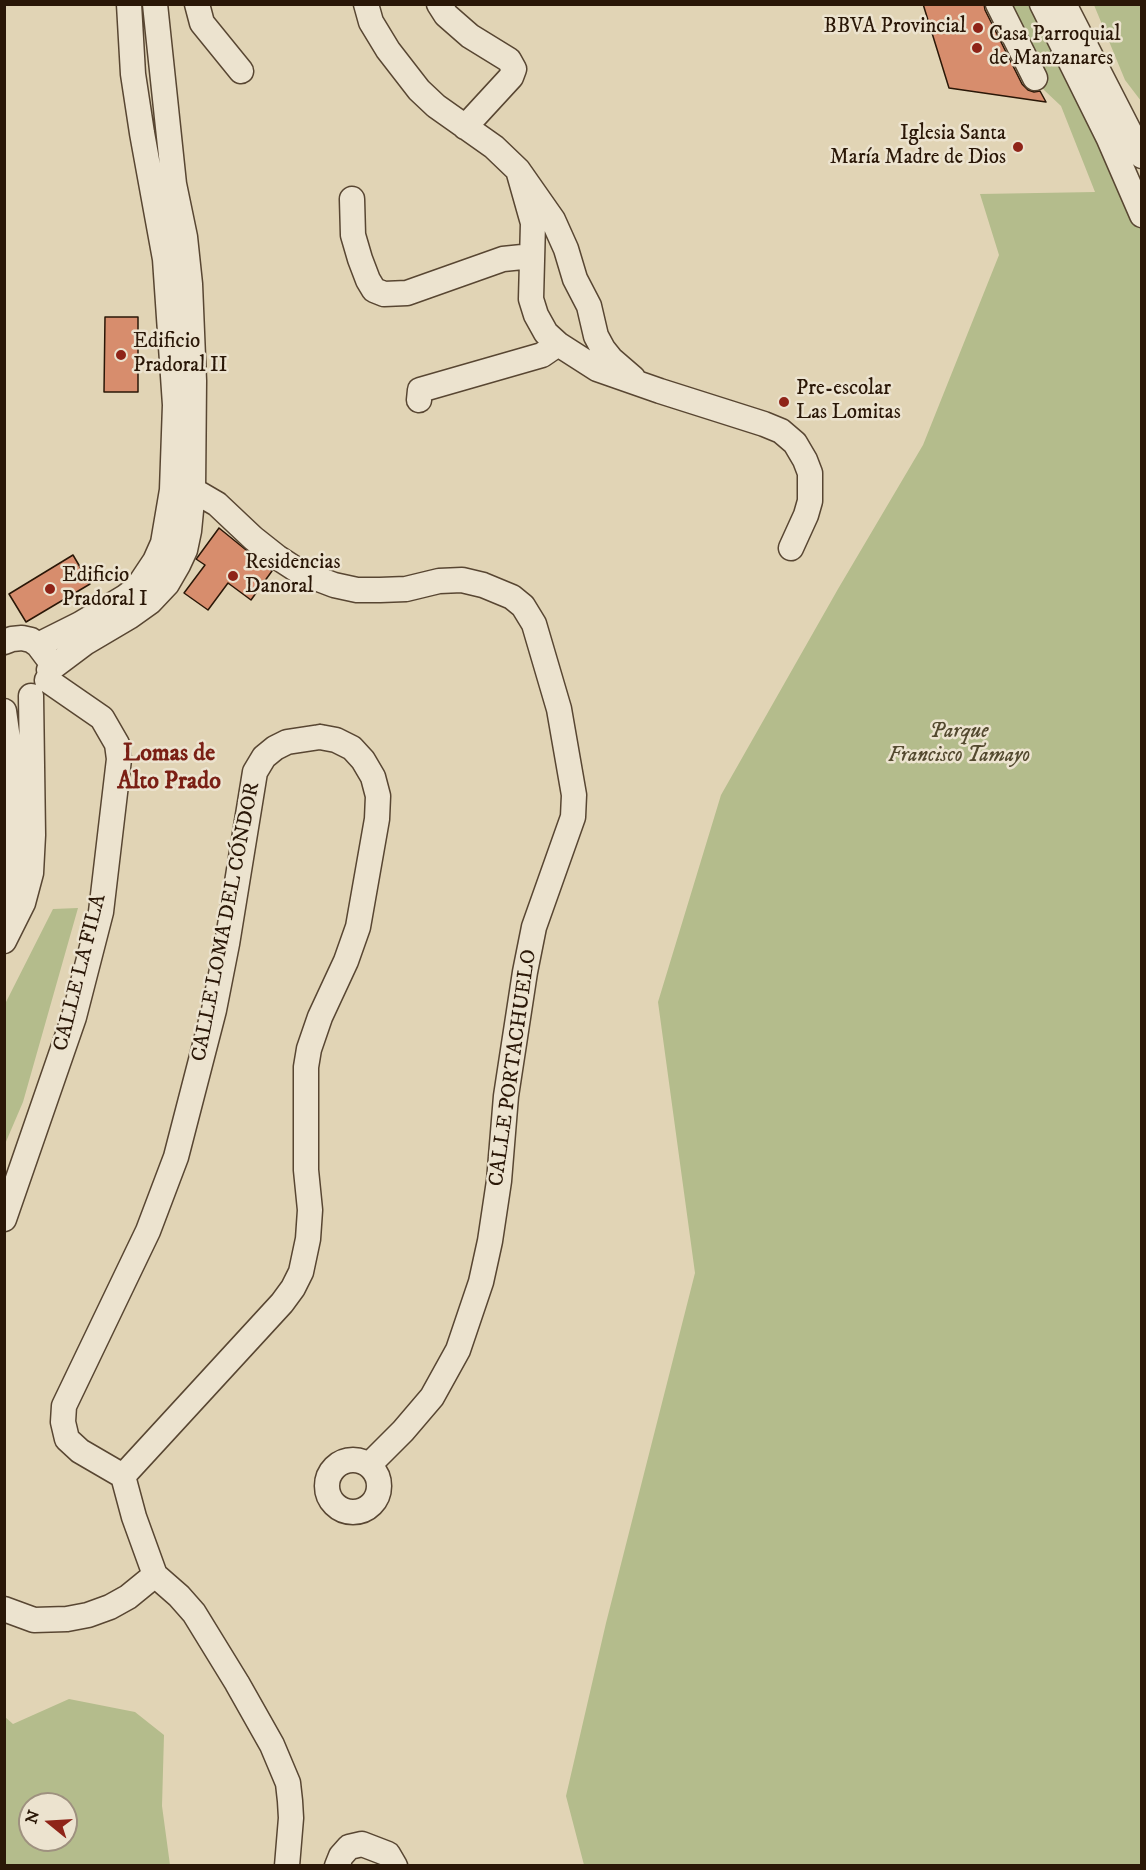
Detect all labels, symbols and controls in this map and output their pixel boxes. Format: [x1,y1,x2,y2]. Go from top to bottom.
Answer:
place label: BBVA Provincial [824,15,966,41]
marker: BBVA Provincial [971,21,985,35]
place label: Casa Parroquial de Manzanares [989,23,1120,73]
marker: Casa Parroquial de Manzanares [970,41,984,55]
place label: Iglesia Santa María Madre de Dios [830,122,1006,172]
marker: Iglesia Santa María Madre de Dios [1011,140,1025,154]
place label: Edificio Pradoral II [133,330,227,380]
marker: Edificio Pradoral II [114,348,128,362]
place label: Pre-escolar Las Lomitas [796,377,901,427]
marker: Pre-escolar Las Lomitas [777,395,791,409]
place label: Residencias Danoral [245,551,340,601]
place label: Edificio Pradoral I [62,564,148,614]
marker: Residencias Danoral [226,569,240,583]
marker: Edificio Pradoral I [43,582,57,596]
park label: Parque Francisco Tamayo [888,720,1030,770]
district label: Lomas de Alto Prado [117,741,221,797]
street label: CALLE LOMA DEL CÓNDOR [188,780,266,1064]
street label: CALLE LA FILA [49,892,113,1054]
street label: CALLE PORTACHUELO [485,948,543,1188]
north arrow [18,1792,78,1852]
text: N [21,1808,44,1826]

